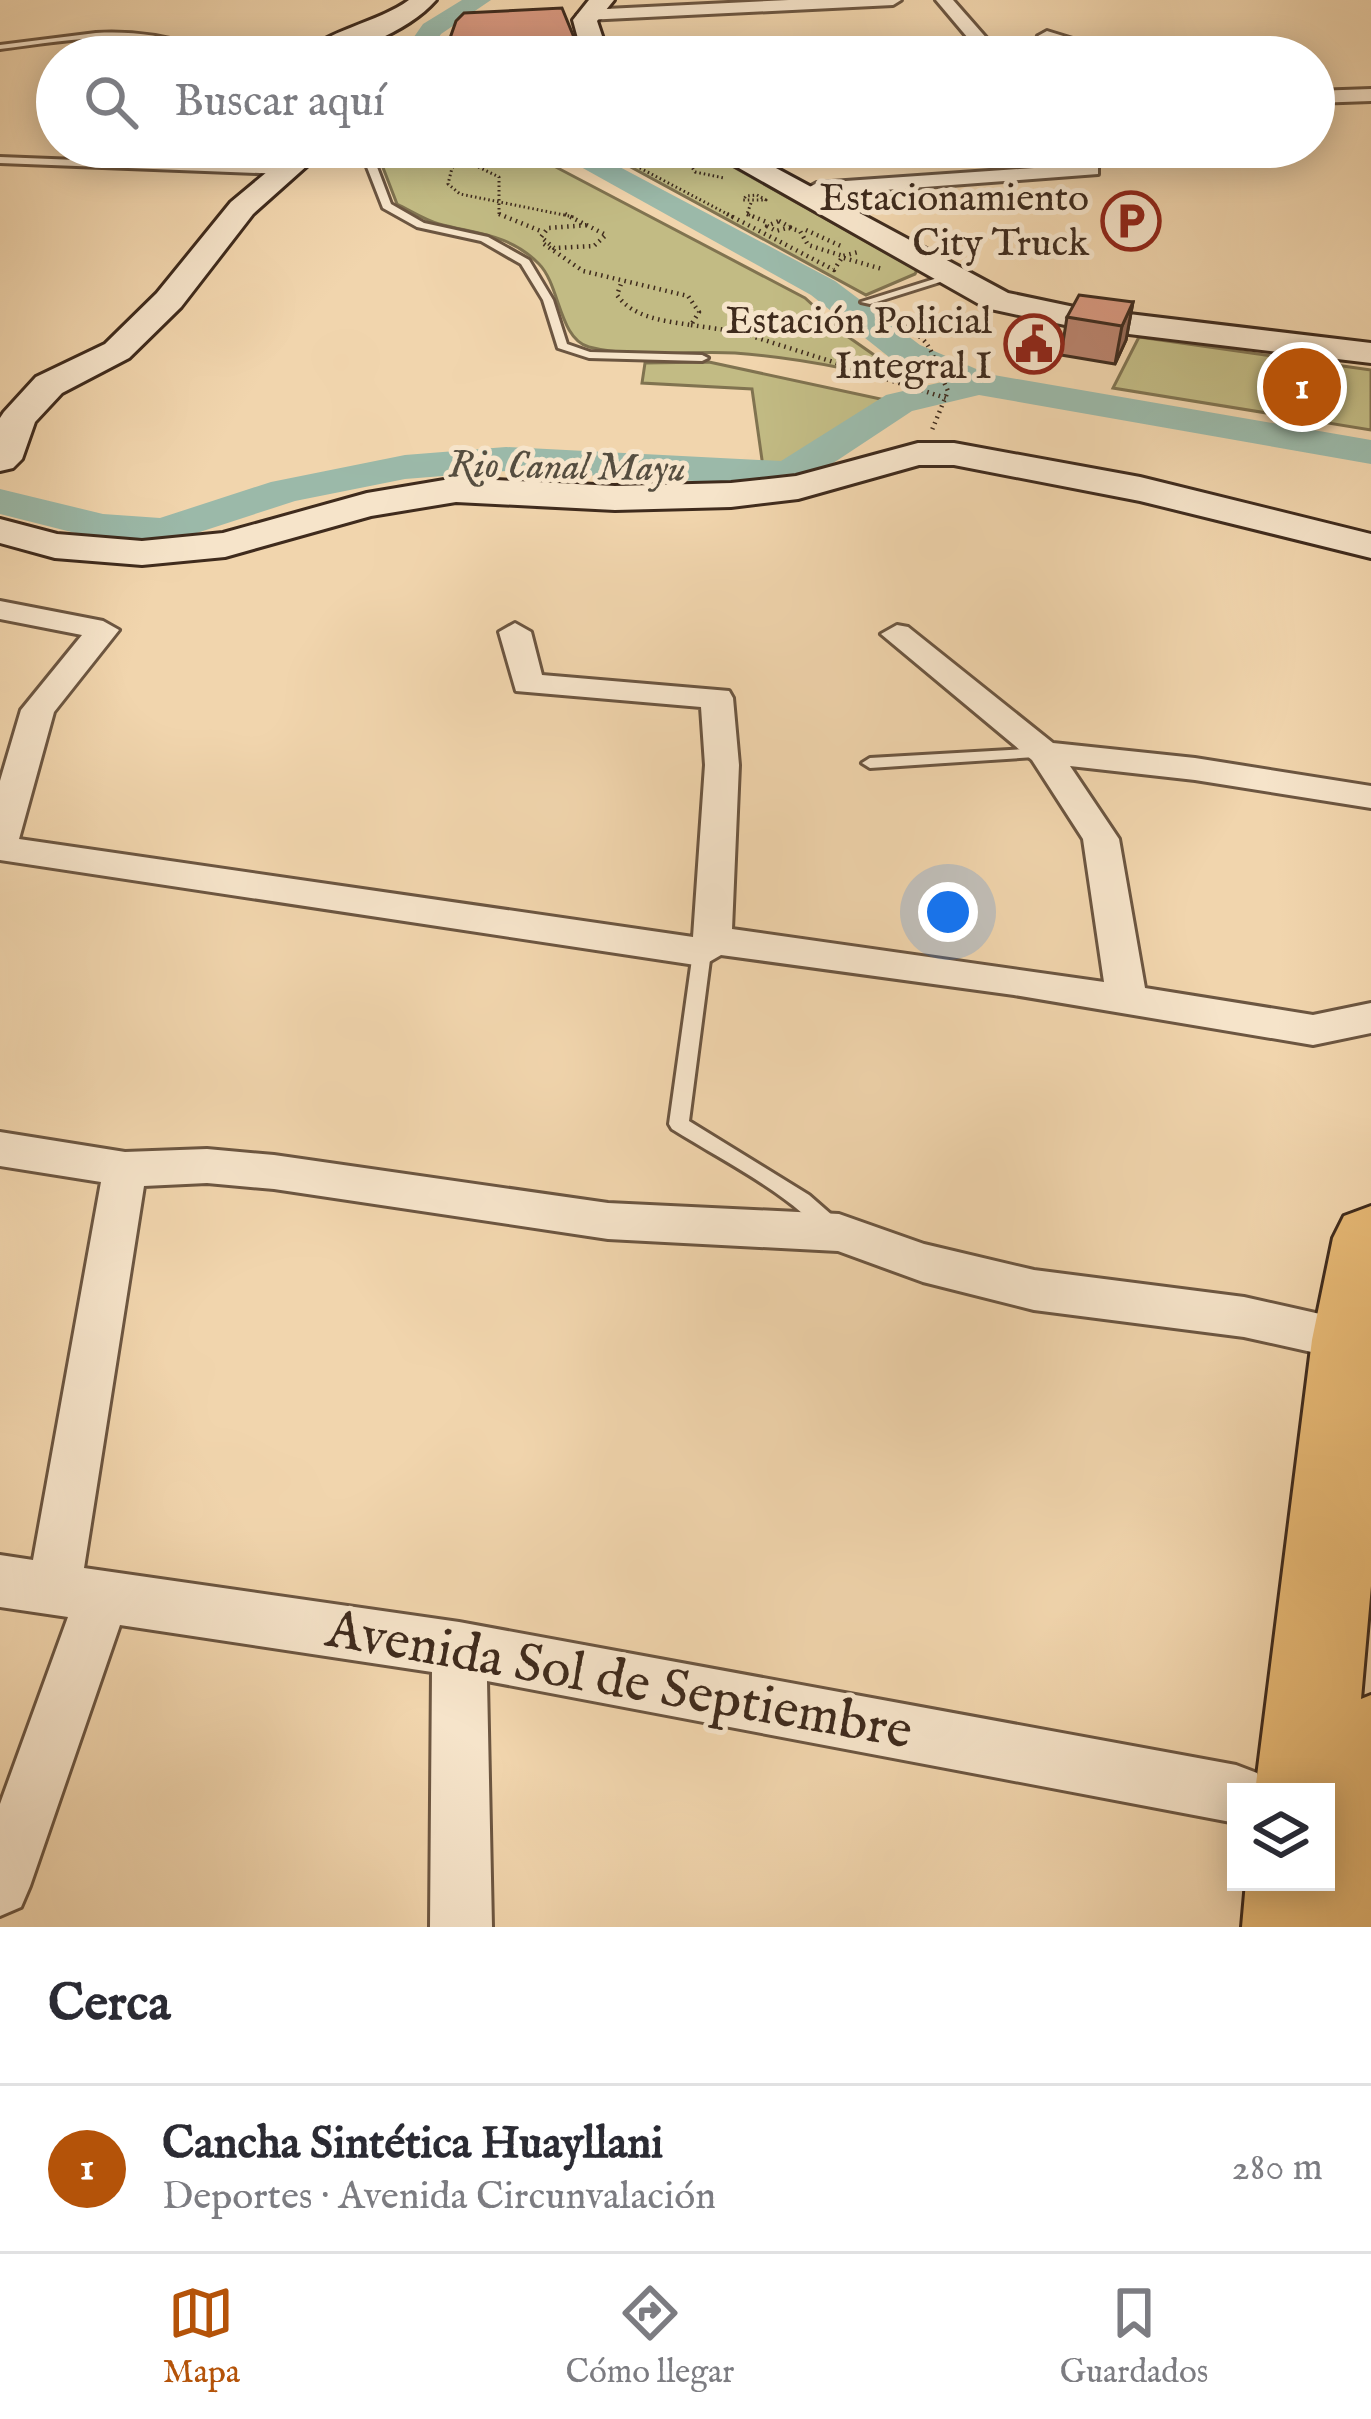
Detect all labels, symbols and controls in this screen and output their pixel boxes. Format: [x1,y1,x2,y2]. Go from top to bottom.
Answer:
search box [36,36,1335,168]
icon: search [78,69,144,135]
text: Buscar aquí [174,74,385,131]
place label: Estacionamiento City Truck [819,175,1090,269]
parking icon: Estacionamiento City Truck [1100,190,1162,252]
place label: Estación Policial Integral I [726,298,992,392]
public building icon: Estación Policial Integral I [1003,313,1065,375]
pin: 1 [1263,342,1341,432]
water label: Rio Canal Mayu [448,441,686,495]
your location [918,882,978,942]
street label: Avenida Sol de Septiembre [320,1596,917,1767]
map controls [1227,1783,1335,1891]
button: layers [1227,1783,1335,1891]
text: Cerca [48,1973,171,2038]
text: Cancha Sintética Huayllani [162,2116,663,2173]
text: 1 [80,2144,94,2193]
text: 280 m [1232,2144,1323,2193]
text: Deportes · Avenida Circunvalación [162,2173,716,2222]
tab: Mapa [163,2280,240,2394]
tab: Cómo llegar [565,2280,734,2394]
tab: Guardados [1060,2280,1208,2394]

